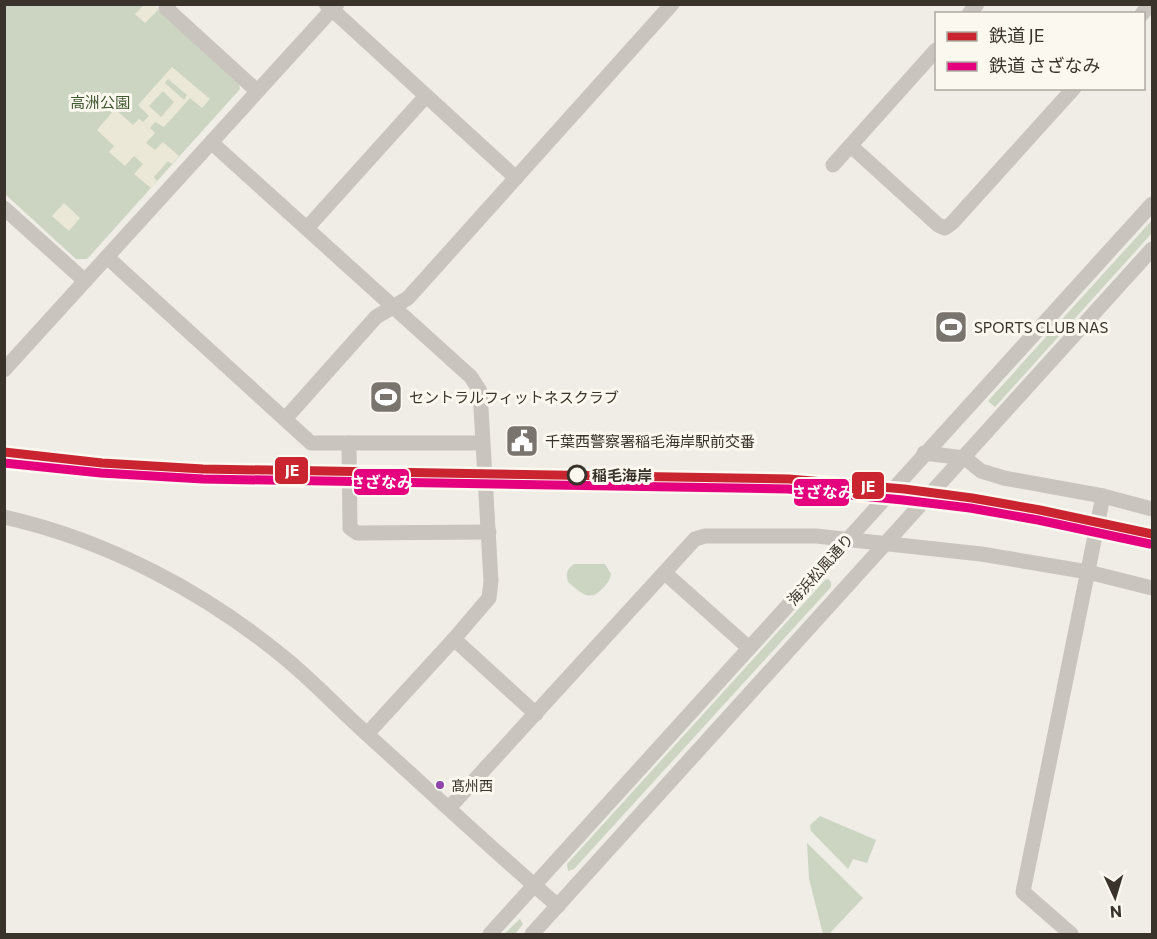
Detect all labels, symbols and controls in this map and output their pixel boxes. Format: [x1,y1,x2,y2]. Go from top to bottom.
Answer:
legend [935,12,1145,90]
text: 鉄道 JE [989,24,1044,46]
text: 鉄道 さざなみ [989,54,1100,76]
park label: 高洲公園 [70,93,130,111]
sports icon: SPORTS CLUB NAS [933,309,969,345]
place label: SPORTS CLUB NAS [974,318,1108,336]
sports icon: セントラルフィットネスクラブ [368,379,404,415]
place label: セントラルフィットネスクラブ [409,388,619,406]
public building icon: 千葉西警察署稲毛海岸駅前交番 [504,423,540,459]
place label: 千葉西警察署稲毛海岸駅前交番 [545,432,755,450]
line badge: JE [274,456,309,485]
text: JE [285,460,299,479]
marker: 稲毛海岸 [567,465,587,485]
place label: 稲毛海岸 [592,466,652,484]
line badge: さざなみ [353,468,410,496]
line badge: JE [851,471,885,500]
text: さざなみ [349,472,413,491]
text: JE [861,476,875,495]
line badge: さざなみ [793,478,850,507]
text: さざなみ [790,482,854,501]
street label: 海浜松風通り [783,530,857,608]
place label: 髙州西 [451,777,493,794]
marker: 髙州西 [434,779,446,791]
north arrow [1085,867,1145,927]
text: N [1109,903,1123,922]

